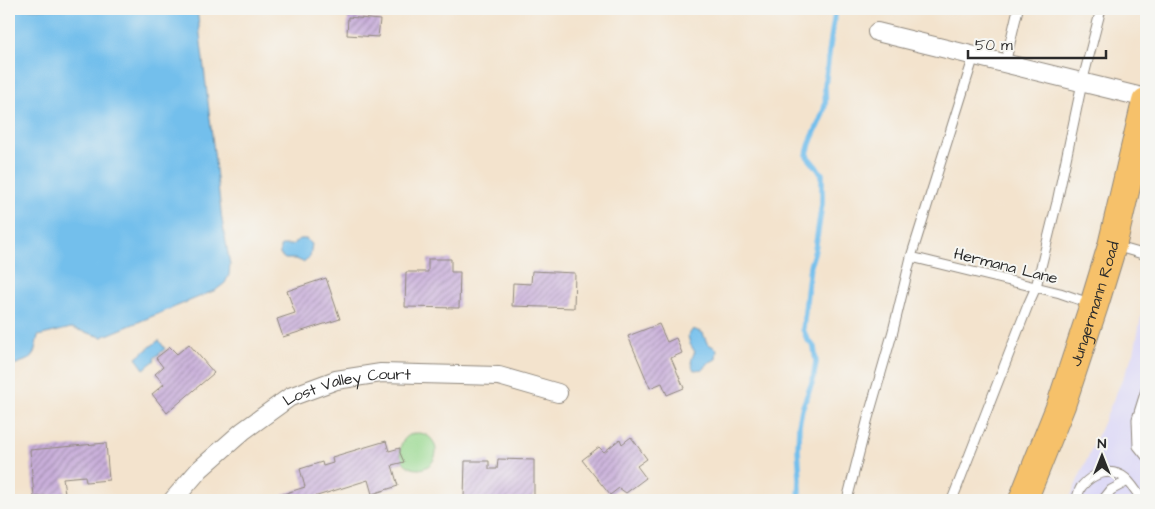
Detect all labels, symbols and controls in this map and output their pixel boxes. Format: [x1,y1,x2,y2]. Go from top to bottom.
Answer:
scale bar [968,28,1105,60]
text: 50 m [975,35,1013,56]
street label: Jungermann Road [1065,239,1125,369]
street label: Hermana Lane [952,242,1060,290]
street label: Lost Valley Court [278,363,412,411]
north arrow [1078,432,1128,482]
text: N [1098,434,1107,454]

